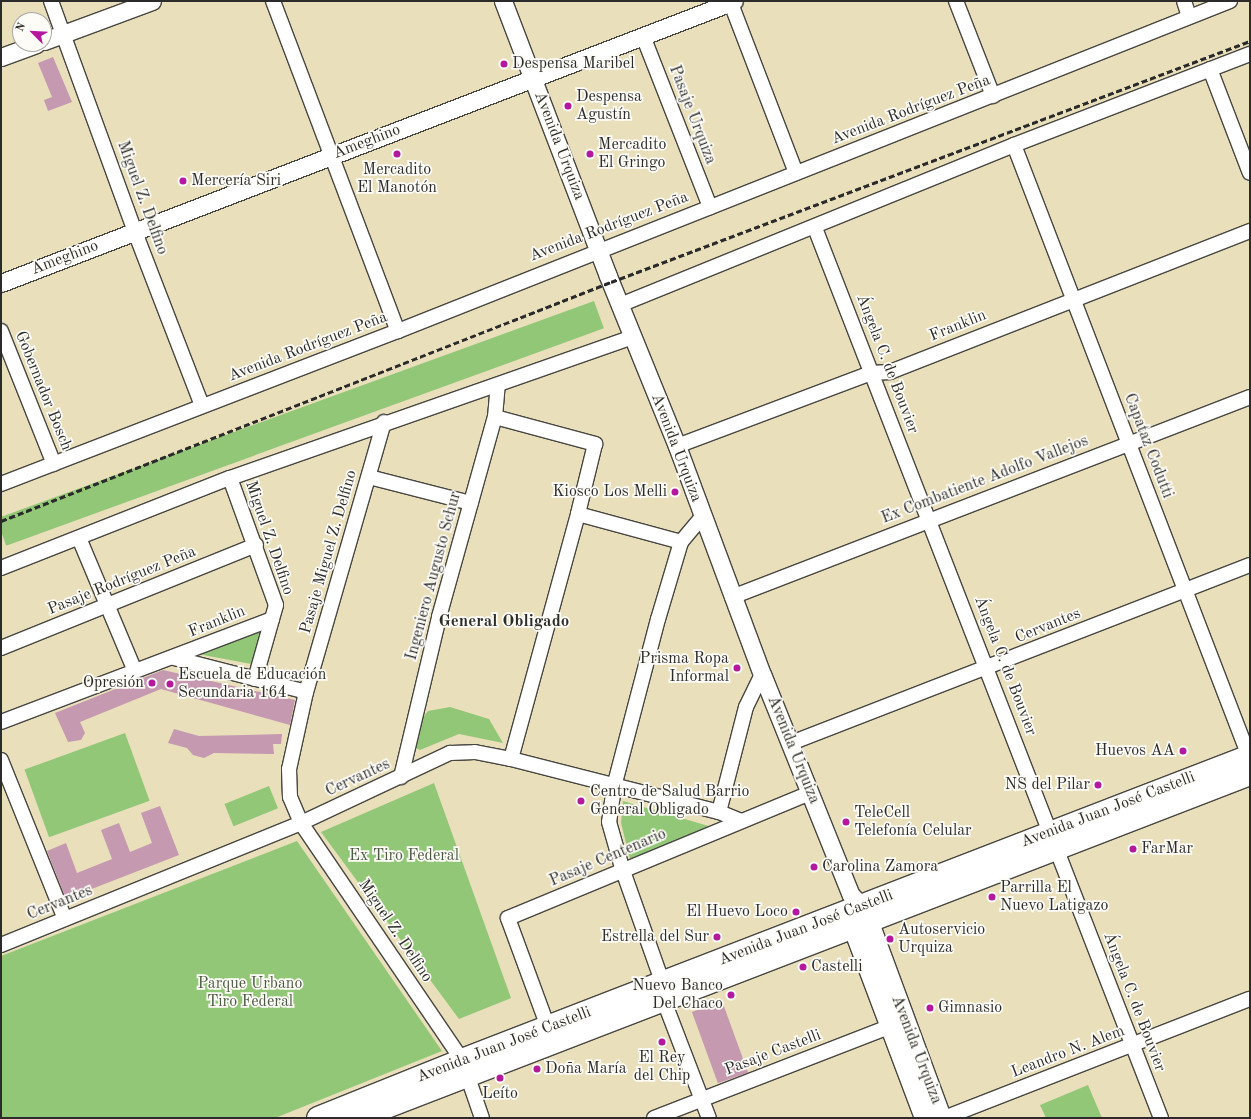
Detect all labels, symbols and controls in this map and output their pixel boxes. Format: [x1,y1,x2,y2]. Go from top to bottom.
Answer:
north arrow [12,12,52,52]
text: N [15,21,28,33]
place label: Despensa Maribel [512,54,634,74]
marker: Despensa Maribel [499,59,509,69]
street label: Pasaje Urquiza [664,63,720,167]
street label: Avenida Rodríguez Peña [829,71,993,149]
place label: Despensa Agustín [576,87,642,125]
street label: Avenida Urquiza [529,89,589,203]
marker: Despensa Agustín [563,101,573,111]
street label: Ameghino [331,120,403,164]
place label: Mercadito El Gringo [598,135,666,173]
street label: Miguel Z. Delfino [113,138,171,258]
marker: Mercadito El Manotón [392,149,402,159]
marker: Mercadito El Gringo [585,149,595,159]
place label: Mercadito El Manotón [357,160,437,198]
place label: Mercería Siri [191,171,281,191]
marker: Mercería Siri [178,176,188,186]
street label: Avenida Rodríguez Peña [527,188,691,266]
street label: Ameghino [29,236,101,280]
street label: Ángela C. de Bouvier [852,292,922,436]
street label: Franklin [927,306,989,346]
street label: Avenida Rodríguez Peña [226,308,390,386]
street label: Gobernador Bosch [10,329,76,453]
street label: Avenida Urquiza [646,391,706,505]
street label: Capataz Codutti [1119,391,1177,501]
street label: Ex Combatiente Adolfo Vallejos [879,432,1091,528]
street label: Pasaje Miguel Z. Delfino [296,468,362,636]
street label: Miguel Z. Delfino [240,478,298,598]
place label: Kiosco Los Melli [553,482,667,502]
marker: Kiosco Los Melli [670,487,680,497]
street label: Ingeniero Augusto Schur [402,490,466,662]
street label: Pasaje Rodríguez Peña [45,542,199,620]
street label: Ángela C. de Bouvier [970,594,1040,738]
street label: Franklin [186,602,248,642]
street label: Cervantes [1012,604,1084,648]
district label: General Obligado [439,612,569,632]
place label: Prisma Ropa Informal [640,649,729,687]
marker: Prisma Ropa Informal [732,663,742,673]
place label: Escuela de Educación Secundaria 164 [178,665,326,703]
place label: Opresión [83,673,144,693]
marker: Opresión [147,678,157,688]
marker: Escuela de Educación Secundaria 164 [165,679,175,689]
street label: Avenida Urquiza [763,693,823,807]
place label: Huevos AA [1095,741,1175,761]
marker: Huevos AA [1178,746,1188,756]
street label: Cervantes [323,755,393,801]
street label: Avenida Juan José Castelli [1018,768,1198,852]
place label: NS del Pilar [1005,775,1090,795]
marker: NS del Pilar [1093,780,1103,790]
place label: Centro de Salud Barrio General Obligado [590,782,749,820]
marker: Centro de Salud Barrio General Obligado [575,795,587,807]
place label: TeleCell Telefonía Celular [854,803,972,841]
marker: TeleCell Telefonía Celular [841,817,851,827]
street label: Pasaje Centenario [547,825,669,891]
place label: FarMar [1141,839,1193,859]
marker: FarMar [1128,844,1138,854]
park label: Ex Tiro Federal [349,846,459,866]
place label: Carolina Zamora [822,857,938,877]
marker: Carolina Zamora [809,862,819,872]
street label: Miguel Z. Delfino [354,876,436,986]
place label: Parrilla El Nuevo Latigazo [1000,878,1108,916]
street label: Cervantes [24,881,96,925]
street label: Avenida Juan José Castelli [716,886,896,970]
marker: Parrilla El Nuevo Latigazo [987,892,997,902]
place label: El Huevo Loco [686,902,788,922]
marker: El Huevo Loco [791,907,801,917]
place label: Autoservicio Urquiza [898,920,985,958]
place label: Estrella del Sur [601,927,709,947]
street label: Ángela C. de Bouvier [1099,930,1169,1074]
marker: Estrella del Sur [712,932,722,942]
marker: Autoservicio Urquiza [885,934,895,944]
place label: Castelli [811,957,862,977]
marker: Castelli [798,962,808,972]
park label: Parque Urbano Tiro Federal [198,974,302,1012]
place label: Nuevo Banco Del Chaco [632,976,723,1014]
marker: Nuevo Banco Del Chaco [726,990,736,1000]
street label: Avenida Urquiza [886,993,946,1107]
place label: Gimnasio [938,998,1002,1018]
street label: Avenida Juan José Castelli [414,1003,594,1087]
marker: Gimnasio [925,1003,935,1013]
street label: Leandro N. Alem [1009,1022,1127,1082]
street label: Pasaje Castelli [722,1026,824,1080]
marker: El Rey del Chip [657,1037,667,1047]
place label: El Rey del Chip [634,1048,690,1086]
place label: Doña María [545,1059,627,1079]
marker: Doña María [532,1064,542,1074]
marker: Leíto [495,1073,505,1083]
place label: Leíto [482,1084,518,1104]

